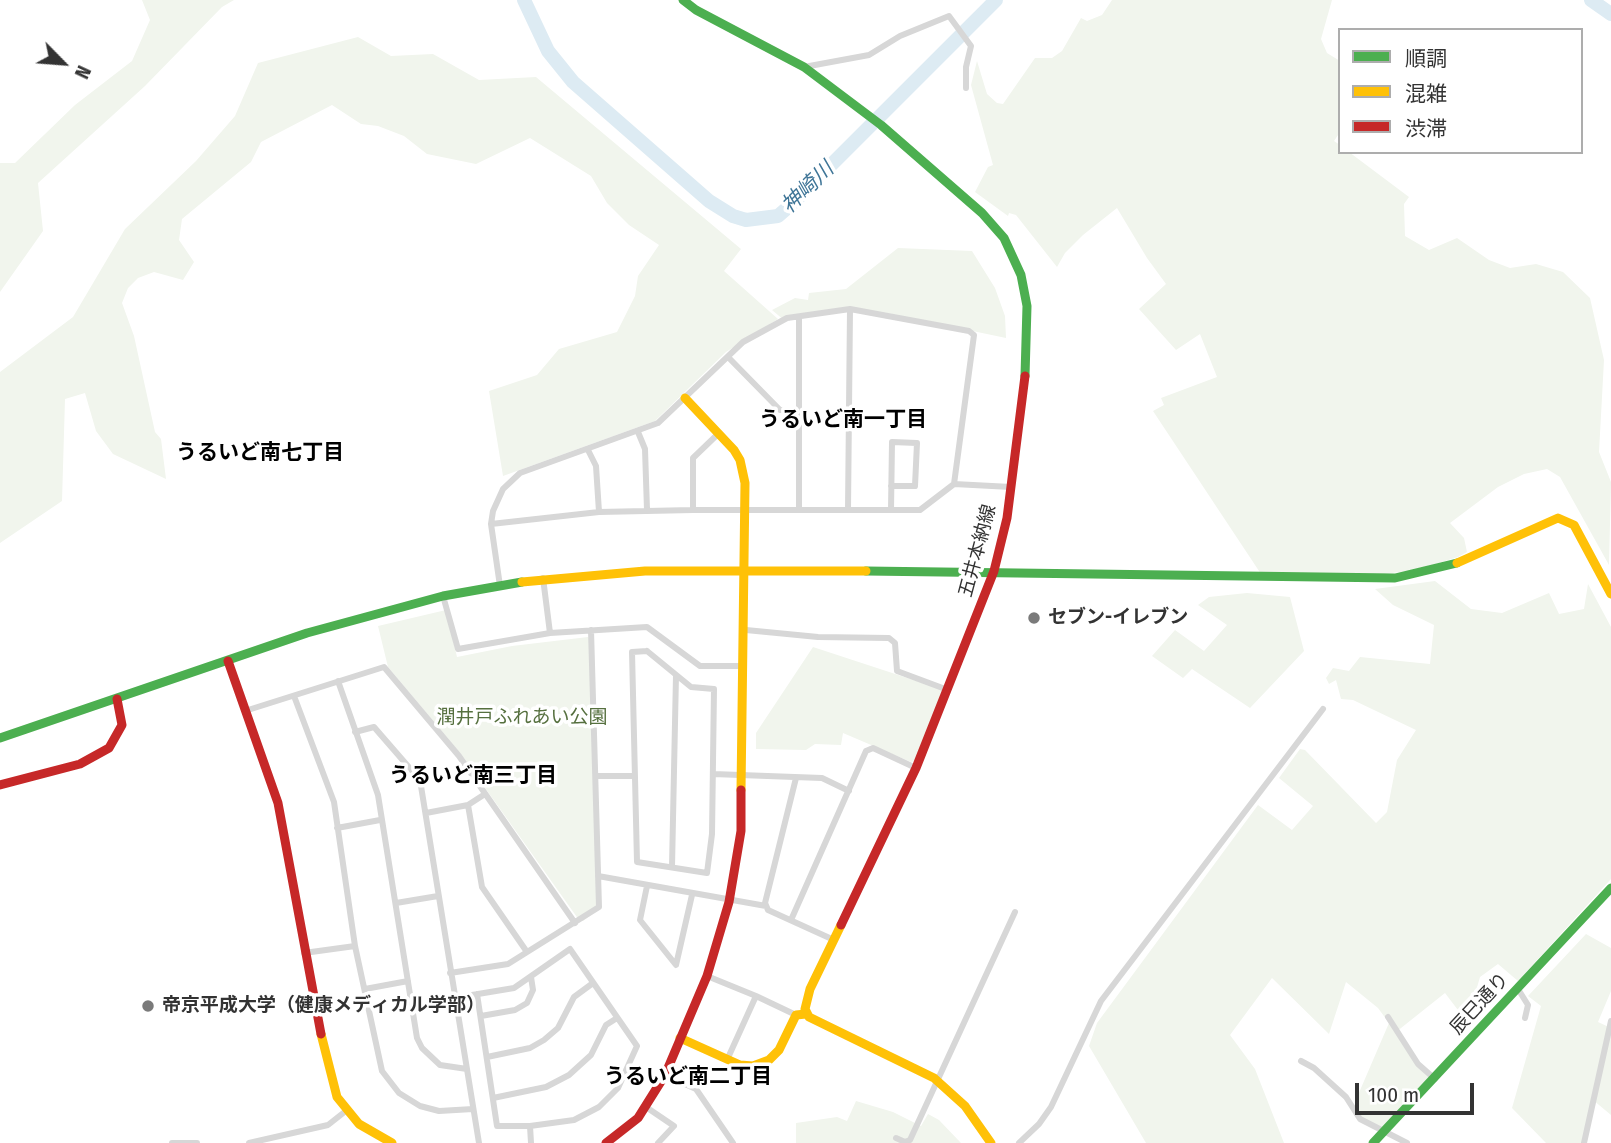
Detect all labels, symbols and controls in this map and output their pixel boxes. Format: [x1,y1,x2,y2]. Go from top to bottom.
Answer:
north arrow [28,28,98,98]
legend [1338,28,1583,154]
text: 順調 [1405,46,1447,72]
text: N [70,62,95,82]
text: 混雑 [1405,81,1447,107]
text: 渋滞 [1405,116,1447,142]
water label: 神崎川 [777,157,839,219]
district label: うるいど南一丁目 [759,407,927,433]
district label: うるいど南七丁目 [176,440,344,466]
street label: 五井本納線 [955,502,1001,600]
place label: セブン-イレブン [1048,607,1188,629]
marker: セブン-イレブン [1026,610,1042,626]
park label: 潤井戸ふれあい公園 [437,707,607,729]
district label: うるいど南三丁目 [389,763,557,789]
street label: 辰巳通り [1446,968,1514,1040]
place label: 帝京平成大学（健康メディカル学部） [162,995,485,1017]
marker: 帝京平成大学（健康メディカル学部） [140,998,156,1014]
district label: うるいど南二丁目 [604,1064,772,1090]
scale bar [1359,1070,1478,1114]
text: 100 m [1368,1082,1419,1108]

